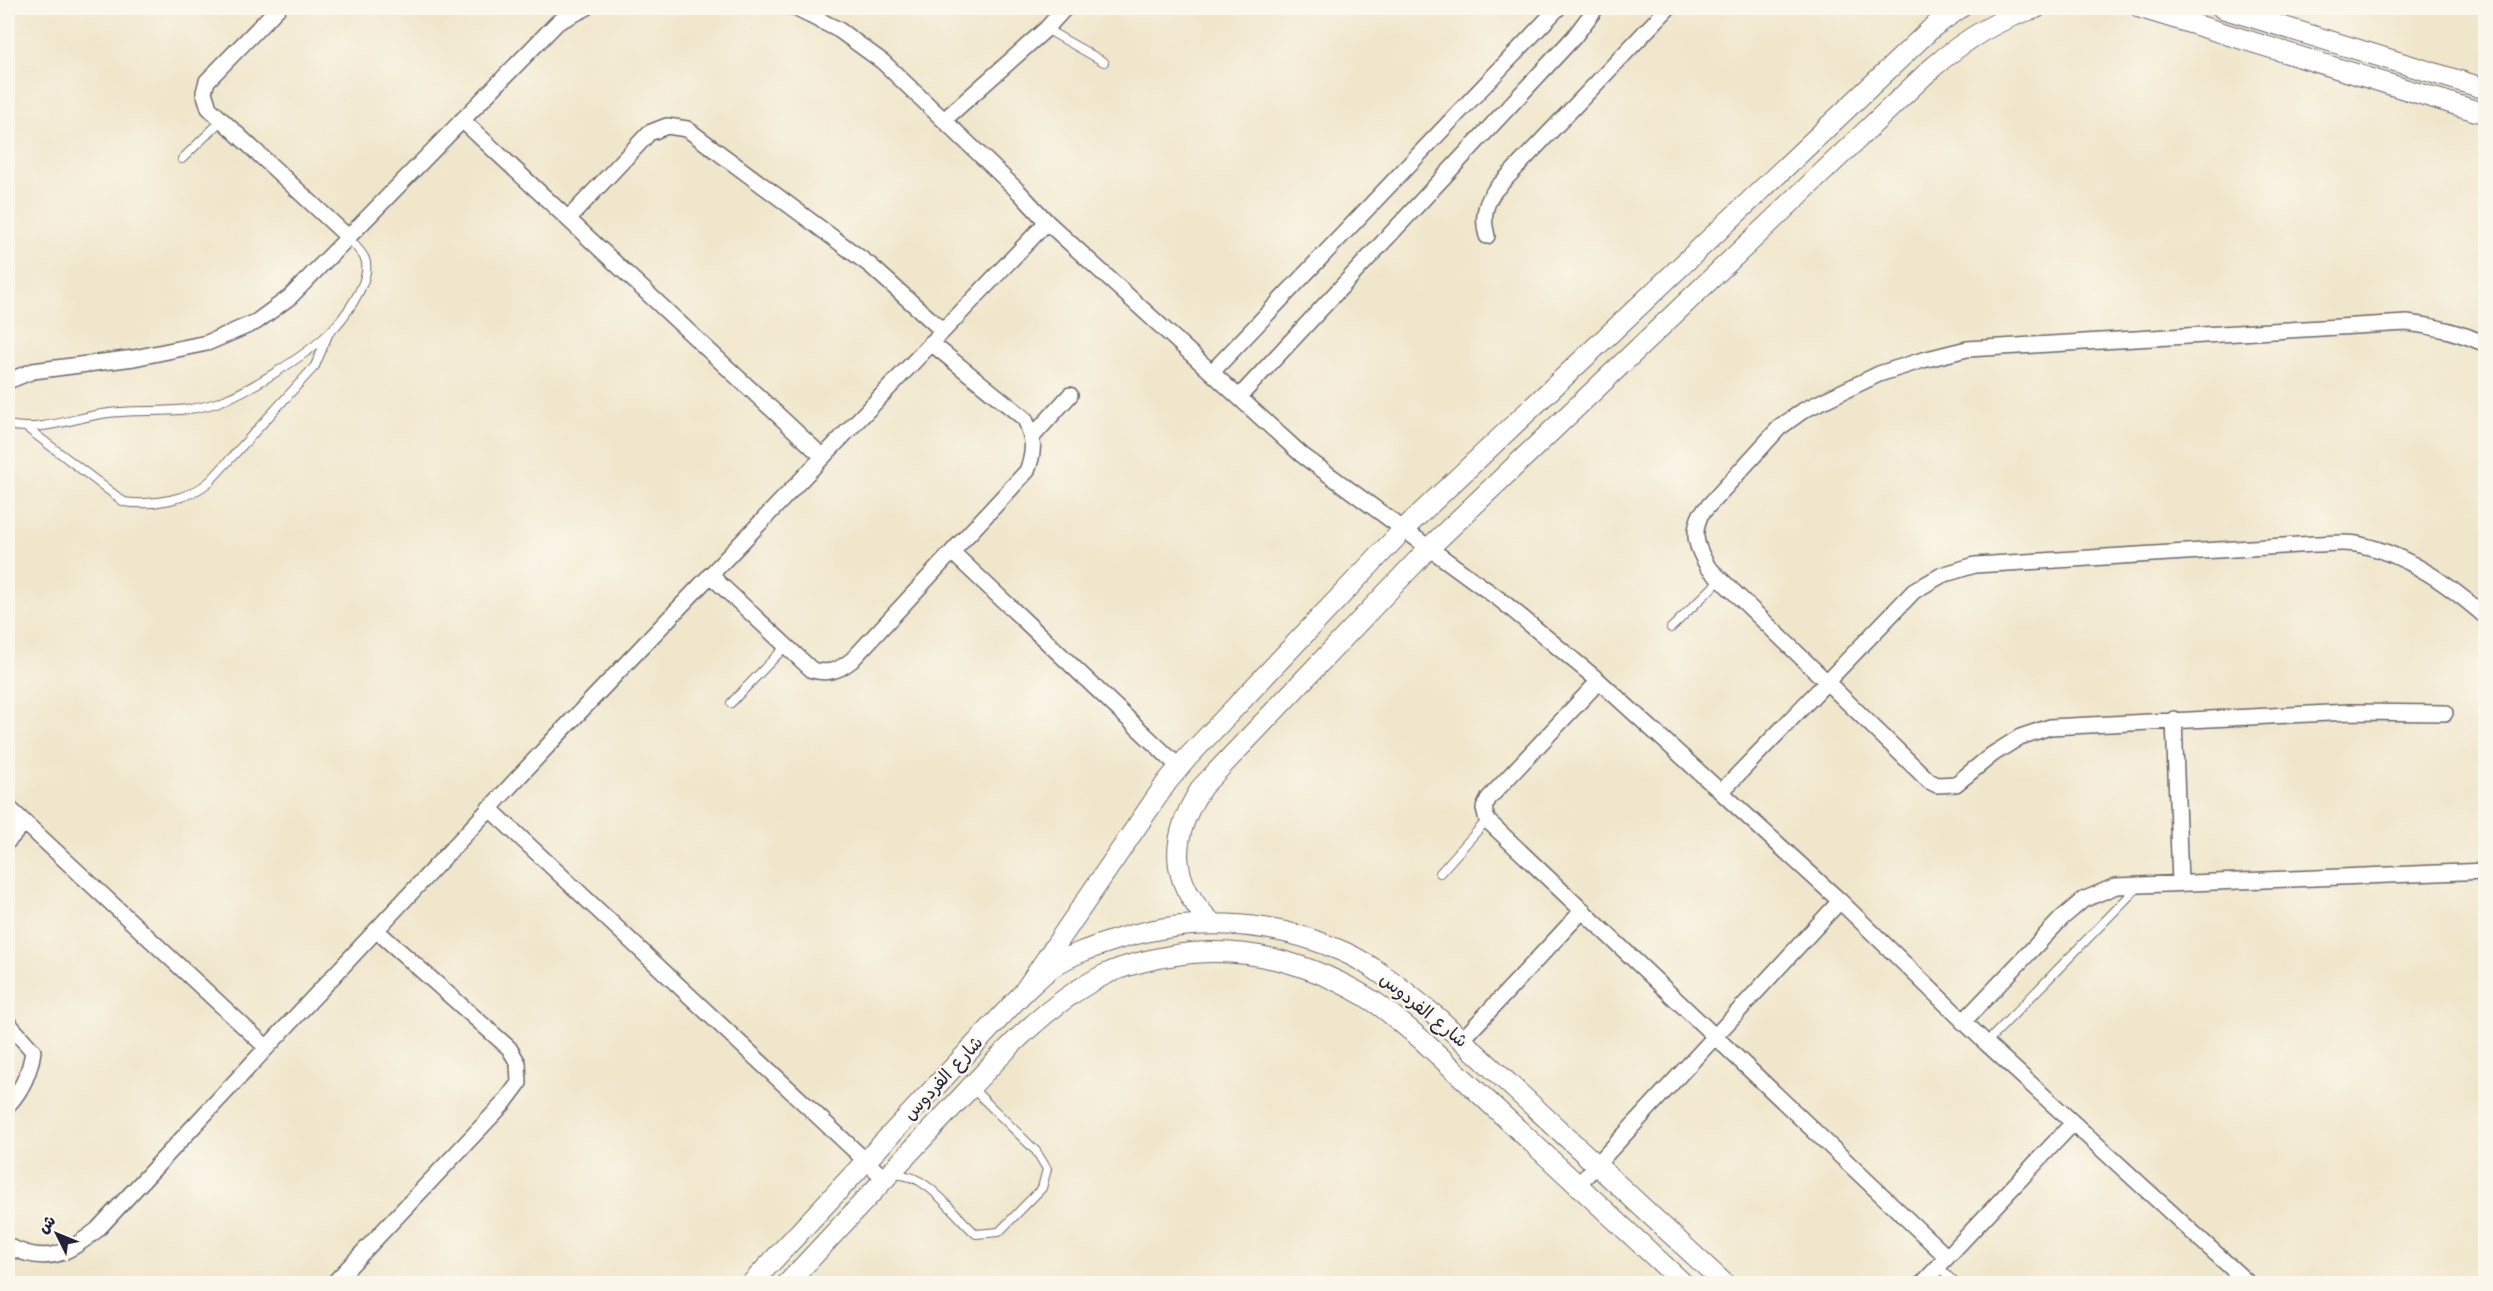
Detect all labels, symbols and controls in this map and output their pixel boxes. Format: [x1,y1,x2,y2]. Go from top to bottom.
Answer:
street label: شارع الفردوس [1375,967,1473,1053]
street label: شارع الفردوس [898,1031,988,1125]
north arrow [27,1204,87,1264]
text: ش [33,1211,60,1238]

